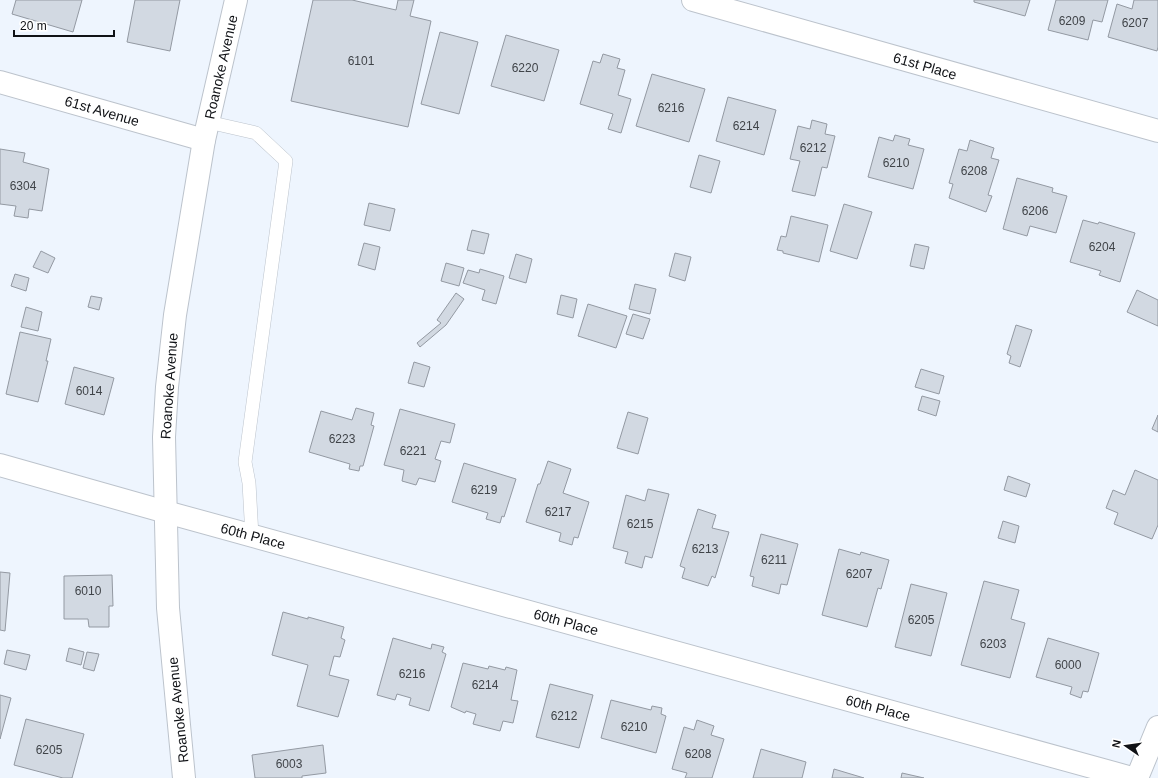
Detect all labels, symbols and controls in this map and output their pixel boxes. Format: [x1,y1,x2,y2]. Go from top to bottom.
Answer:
scale bar [14,12,114,38]
street label: Roanoke Avenue [201,13,241,121]
house number: 6209 [1059,14,1086,28]
house number: 6207 [1122,16,1149,30]
text: 20 m [20,19,47,33]
street label: 61st Place [891,49,959,83]
house number: 6101 [348,54,375,68]
house number: 6220 [512,61,539,75]
street label: 61st Avenue [63,93,141,129]
house number: 6216 [658,101,685,115]
house number: 6214 [733,119,760,133]
house number: 6212 [800,141,827,155]
house number: 6210 [883,156,910,170]
house number: 6208 [961,164,988,178]
house number: 6304 [10,179,37,193]
house number: 6206 [1022,204,1049,218]
house number: 6204 [1089,240,1116,254]
street label: Roanoke Avenue [157,332,181,440]
house number: 6014 [76,384,103,398]
house number: 6223 [329,432,356,446]
house number: 6221 [400,444,427,458]
house number: 6219 [471,483,498,497]
house number: 6217 [545,505,572,519]
house number: 6215 [627,517,654,531]
street label: 60th Place [219,520,287,552]
house number: 6213 [692,542,719,556]
house number: 6211 [761,553,787,567]
house number: 6207 [846,567,873,581]
house number: 6010 [75,584,102,598]
street label: 60th Place [532,606,600,638]
house number: 6205 [908,613,935,627]
house number: 6203 [980,637,1007,651]
street label: Roanoke Avenue [164,656,192,764]
house number: 6000 [1055,658,1082,672]
house number: 6216 [399,667,426,681]
house number: 6214 [472,678,499,692]
street label: 60th Place [844,692,912,724]
house number: 6212 [551,709,578,723]
house number: 6210 [621,720,648,734]
north arrow [1106,726,1146,766]
text: N [1110,738,1123,749]
house number: 6205 [36,743,63,757]
house number: 6208 [685,747,712,761]
house number: 6003 [276,757,303,771]

